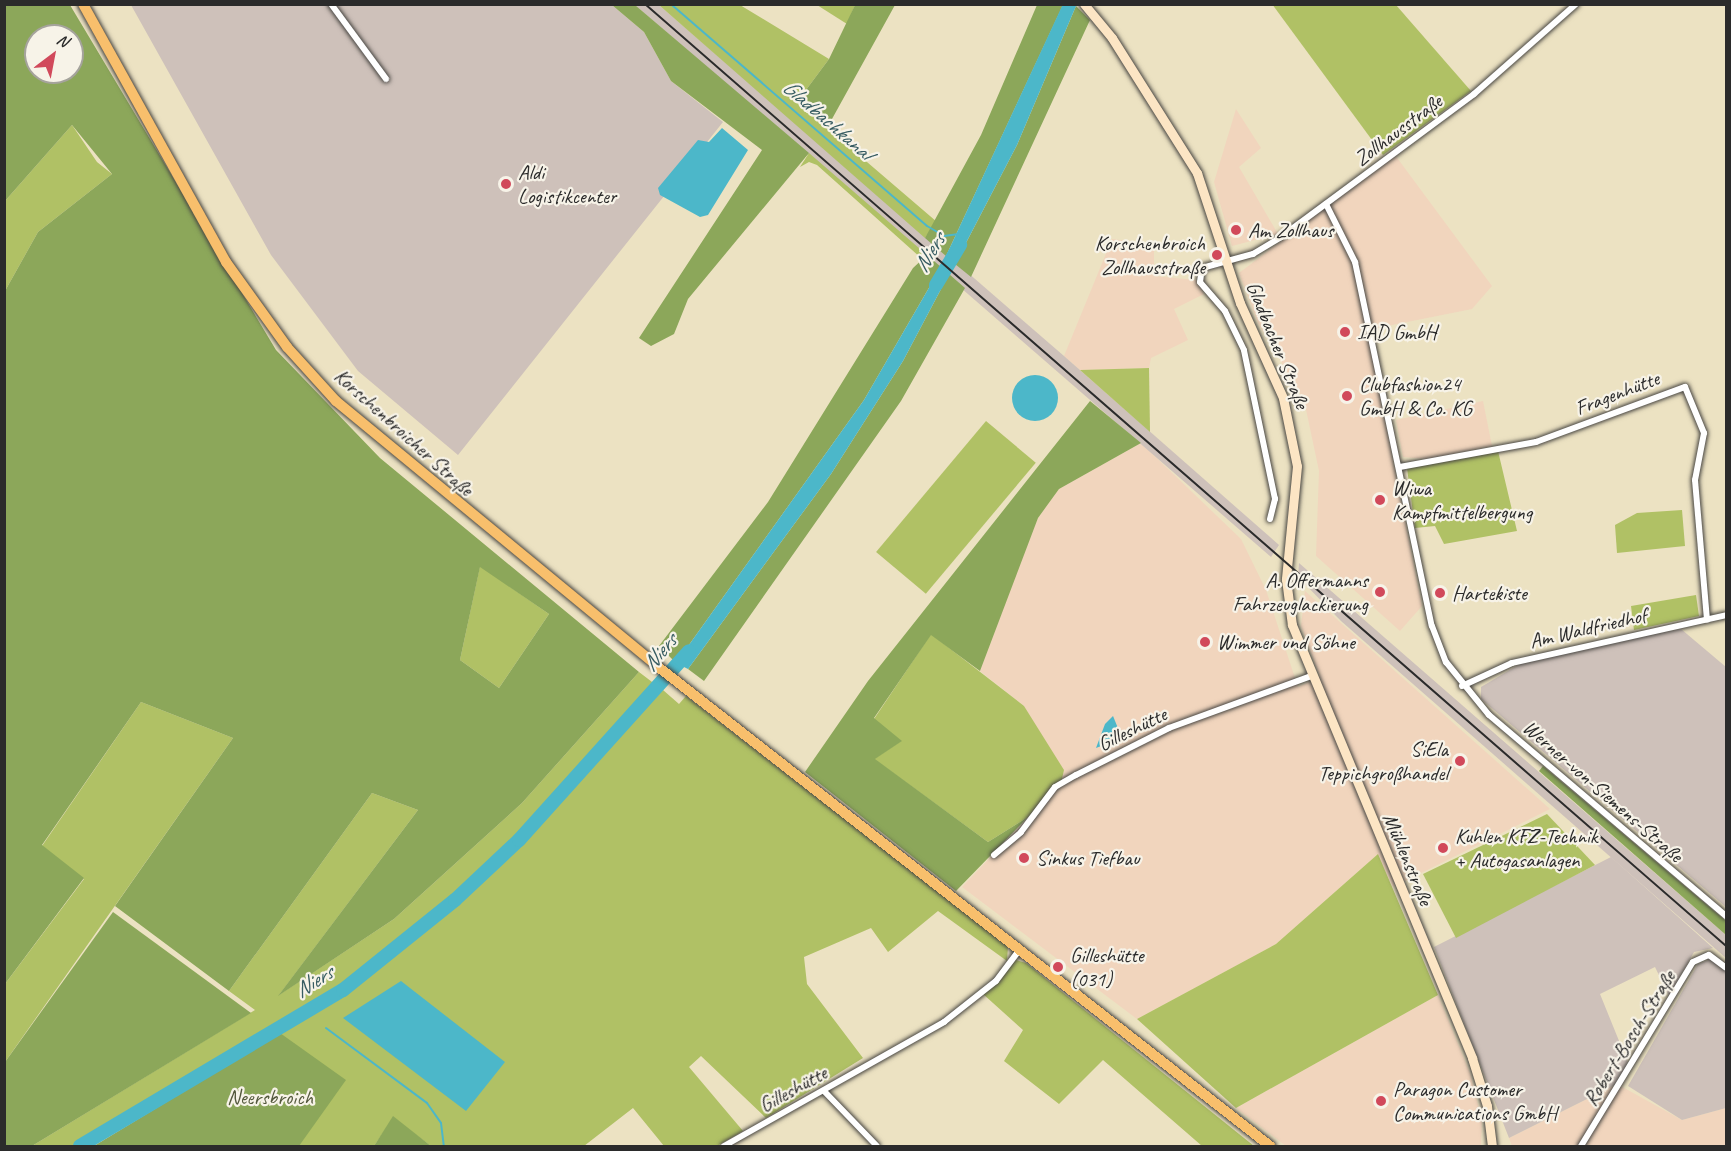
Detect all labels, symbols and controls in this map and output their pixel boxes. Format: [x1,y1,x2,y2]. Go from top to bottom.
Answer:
north arrow [24,24,84,84]
text: N [53,29,72,52]
water label: Gladbachkanal [777,74,877,166]
street label: Zollhausstraße [1349,89,1447,171]
place label: Aldi Logistikcenter [518,159,616,209]
marker: Aldi Logistikcenter [499,177,513,191]
place label: Am Zollhaus [1248,217,1333,243]
marker: Am Zollhaus [1229,223,1243,237]
water label: Niers [908,229,952,277]
place label: Korschenbroich Zollhausstraße [1095,230,1205,280]
marker: Korschenbroich Zollhausstraße [1210,248,1224,262]
street label: Gladbacher Straße [1241,278,1315,412]
place label: IAD GmbH [1357,319,1436,345]
marker: IAD GmbH [1338,325,1352,339]
street label: Korschenbroicher Straße [329,363,479,501]
street label: Fragenhütte [1571,365,1663,421]
place label: Clubfashion24 GmbH & Co. KG [1359,371,1472,421]
marker: Clubfashion24 GmbH & Co. KG [1340,389,1354,403]
place label: Wiwa Kampfmittelbergung [1392,475,1532,525]
marker: Wiwa Kampfmittelbergung [1373,493,1387,507]
place label: A. Offermanns Fahrzeuglackierung [1233,567,1368,617]
place label: Hartekiste [1452,580,1527,606]
marker: A. Offermanns Fahrzeuglackierung [1373,585,1387,599]
marker: Hartekiste [1433,586,1447,600]
street label: Am Waldfriedhof [1527,602,1649,654]
water label: Niers [637,629,683,677]
place label: Wimmer und Söhne [1217,629,1355,655]
marker: Wimmer und Söhne [1198,635,1212,649]
street label: Gilleshütte [1093,702,1171,756]
street label: Werner-von-Siemens-Straße [1518,715,1688,867]
place label: SiEla Teppichgroßhandel [1318,736,1448,786]
marker: SiEla Teppichgroßhandel [1453,754,1467,768]
street label: Mühlenstraße [1377,809,1439,909]
place label: Kuhlen KFZ-Technik + Autogasanlagen [1455,823,1597,873]
marker: Kuhlen KFZ-Technik + Autogasanlagen [1436,841,1450,855]
place label: Sinkus Tiefbau [1036,845,1140,871]
marker: Sinkus Tiefbau [1017,851,1031,865]
place label: Gilleshütte (031) [1070,942,1144,992]
water label: Niers [290,960,338,1004]
marker: Gilleshütte (031) [1051,960,1065,974]
street label: Robert-Bosch-Straße [1577,966,1681,1110]
street label: Gilleshütte [755,1060,831,1118]
place label: Paragon Customer Communications GmbH [1393,1076,1556,1126]
park label: Neersbroich [227,1084,313,1110]
marker: Paragon Customer Communications GmbH [1374,1094,1388,1108]

